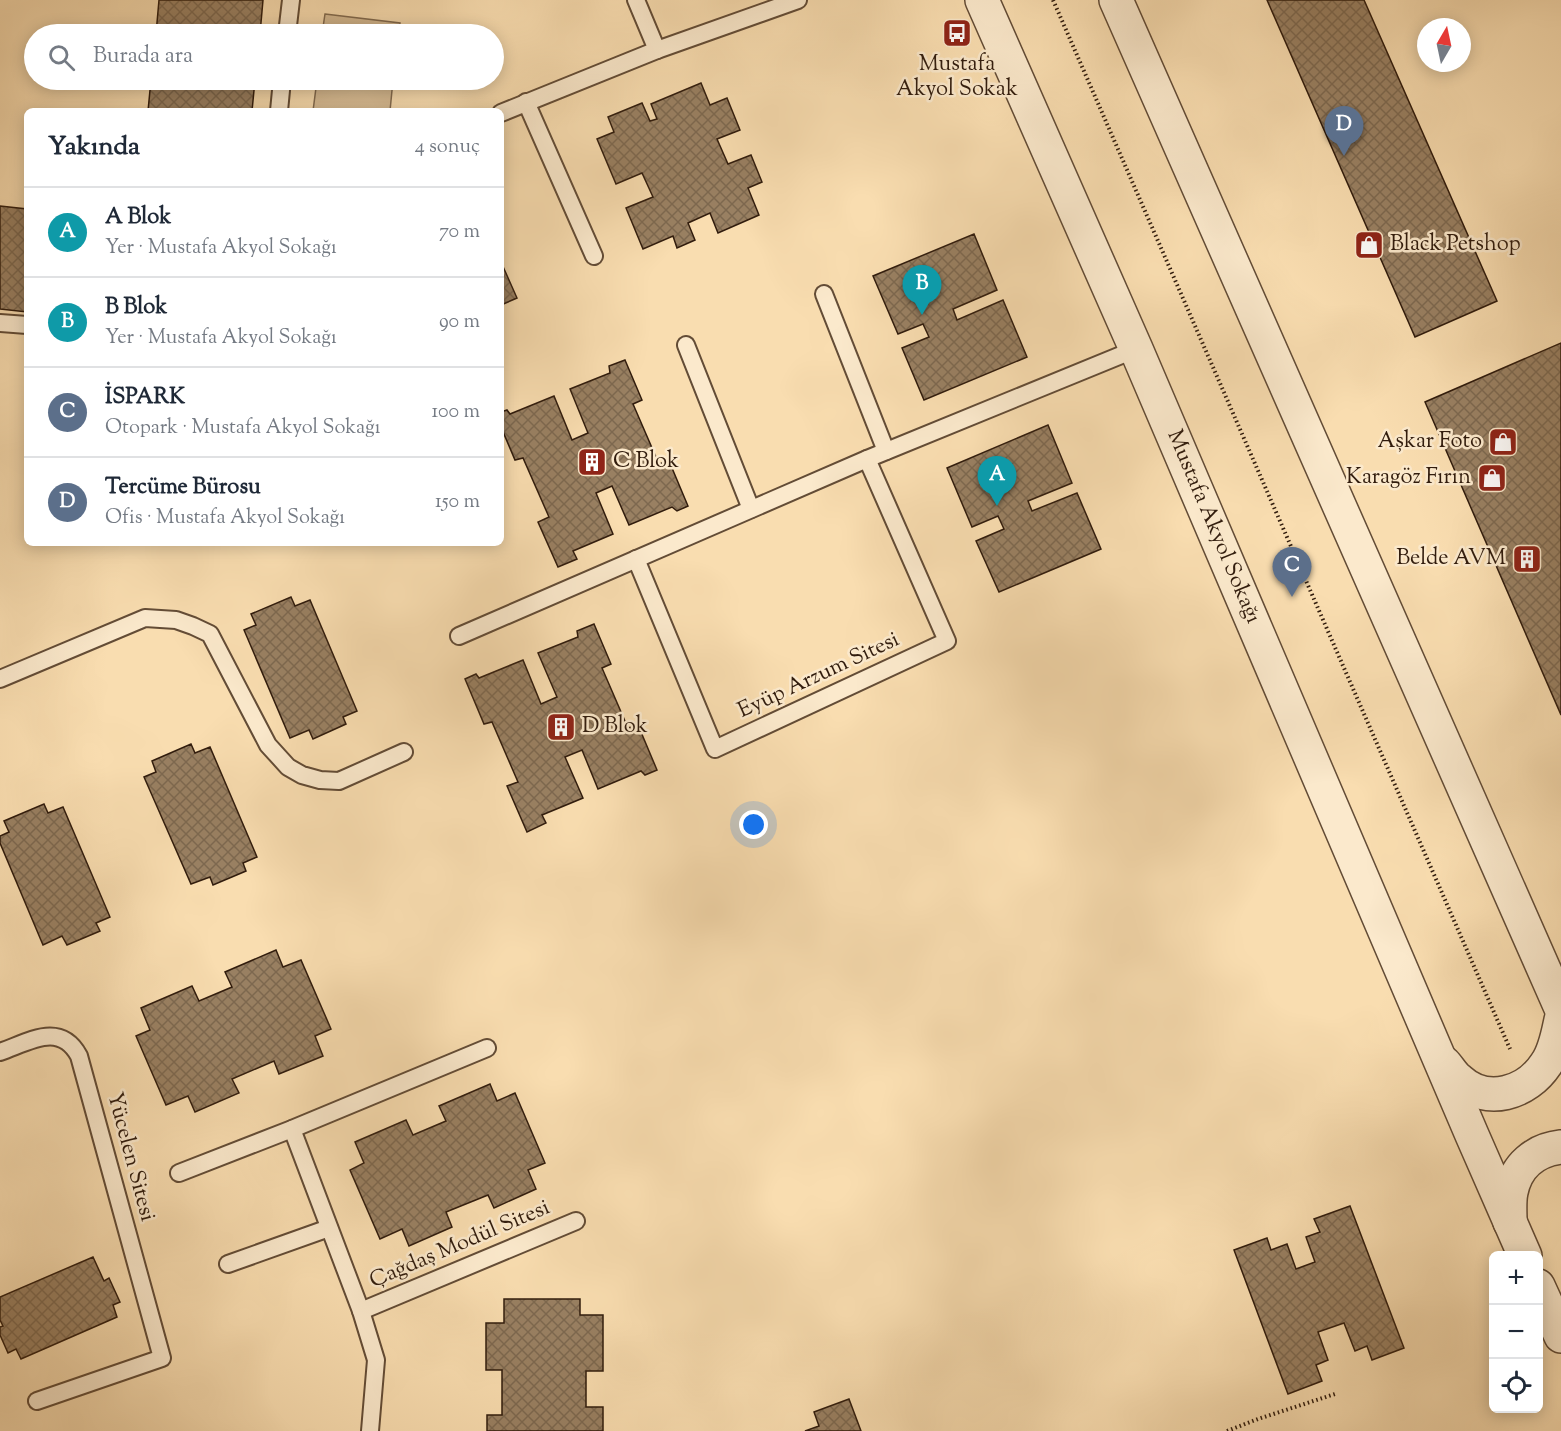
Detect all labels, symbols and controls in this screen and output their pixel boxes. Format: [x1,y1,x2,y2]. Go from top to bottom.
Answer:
bus stop icon: Mustafa Akyol Sokak [941,17,973,49]
north arrow [1417,18,1471,72]
search box [24,24,504,90]
icon: search [45,41,78,74]
text: Burada ara [93,41,193,73]
place label: Mustafa Akyol Sokak [896,49,1018,106]
pin: D [1324,106,1364,156]
text: Yakında [48,129,140,166]
text: 4 sonuç [415,133,480,162]
text: A Blok [105,202,171,234]
text: A [59,218,76,247]
text: 70 m [439,218,480,247]
shop icon: Black Petshop [1353,229,1385,261]
place label: Black Petshop [1390,229,1521,261]
text: Yer · Mustafa Akyol Sokağı [105,234,337,263]
pin: B [902,266,942,315]
text: B Blok [105,292,167,324]
text: B [61,308,74,337]
text: 90 m [439,308,480,337]
text: Yer · Mustafa Akyol Sokağı [105,324,337,353]
text: İSPARK [105,382,185,414]
text: C [59,398,76,427]
text: 100 m [431,398,480,427]
text: Otopark · Mustafa Akyol Sokağı [105,414,381,443]
street label: Mustafa Akyol Sokağı [1158,425,1268,629]
place label: Aşkar Foto [1377,426,1482,458]
shop icon: Aşkar Foto [1487,426,1519,458]
building icon: C Blok [576,446,608,478]
place label: C Blok [613,446,679,478]
pin: A [978,456,1016,506]
place label: Karagöz Fırın [1346,462,1471,494]
shop icon: Karagöz Fırın [1476,462,1508,494]
text: Tercüme Bürosu [105,472,261,504]
text: D [60,488,75,517]
text: 150 m [435,488,480,517]
text: Ofis · Mustafa Akyol Sokağı [105,504,345,533]
place label: Belde AVM [1396,543,1506,575]
building icon: Belde AVM [1511,543,1543,575]
pin: C [1272,548,1312,597]
street label: Eyüp Arzum Sitesi [733,624,905,728]
building icon: D Blok [545,711,577,743]
place label: D Blok [582,711,648,743]
your location [739,810,768,839]
street label: Yücelen Sitesi [97,1089,163,1225]
street label: Çağdaş Modül Sitesi [365,1192,555,1298]
map controls [1489,1251,1543,1413]
button: + [1489,1251,1543,1305]
button: − [1489,1305,1543,1359]
button: locate [1489,1359,1543,1413]

